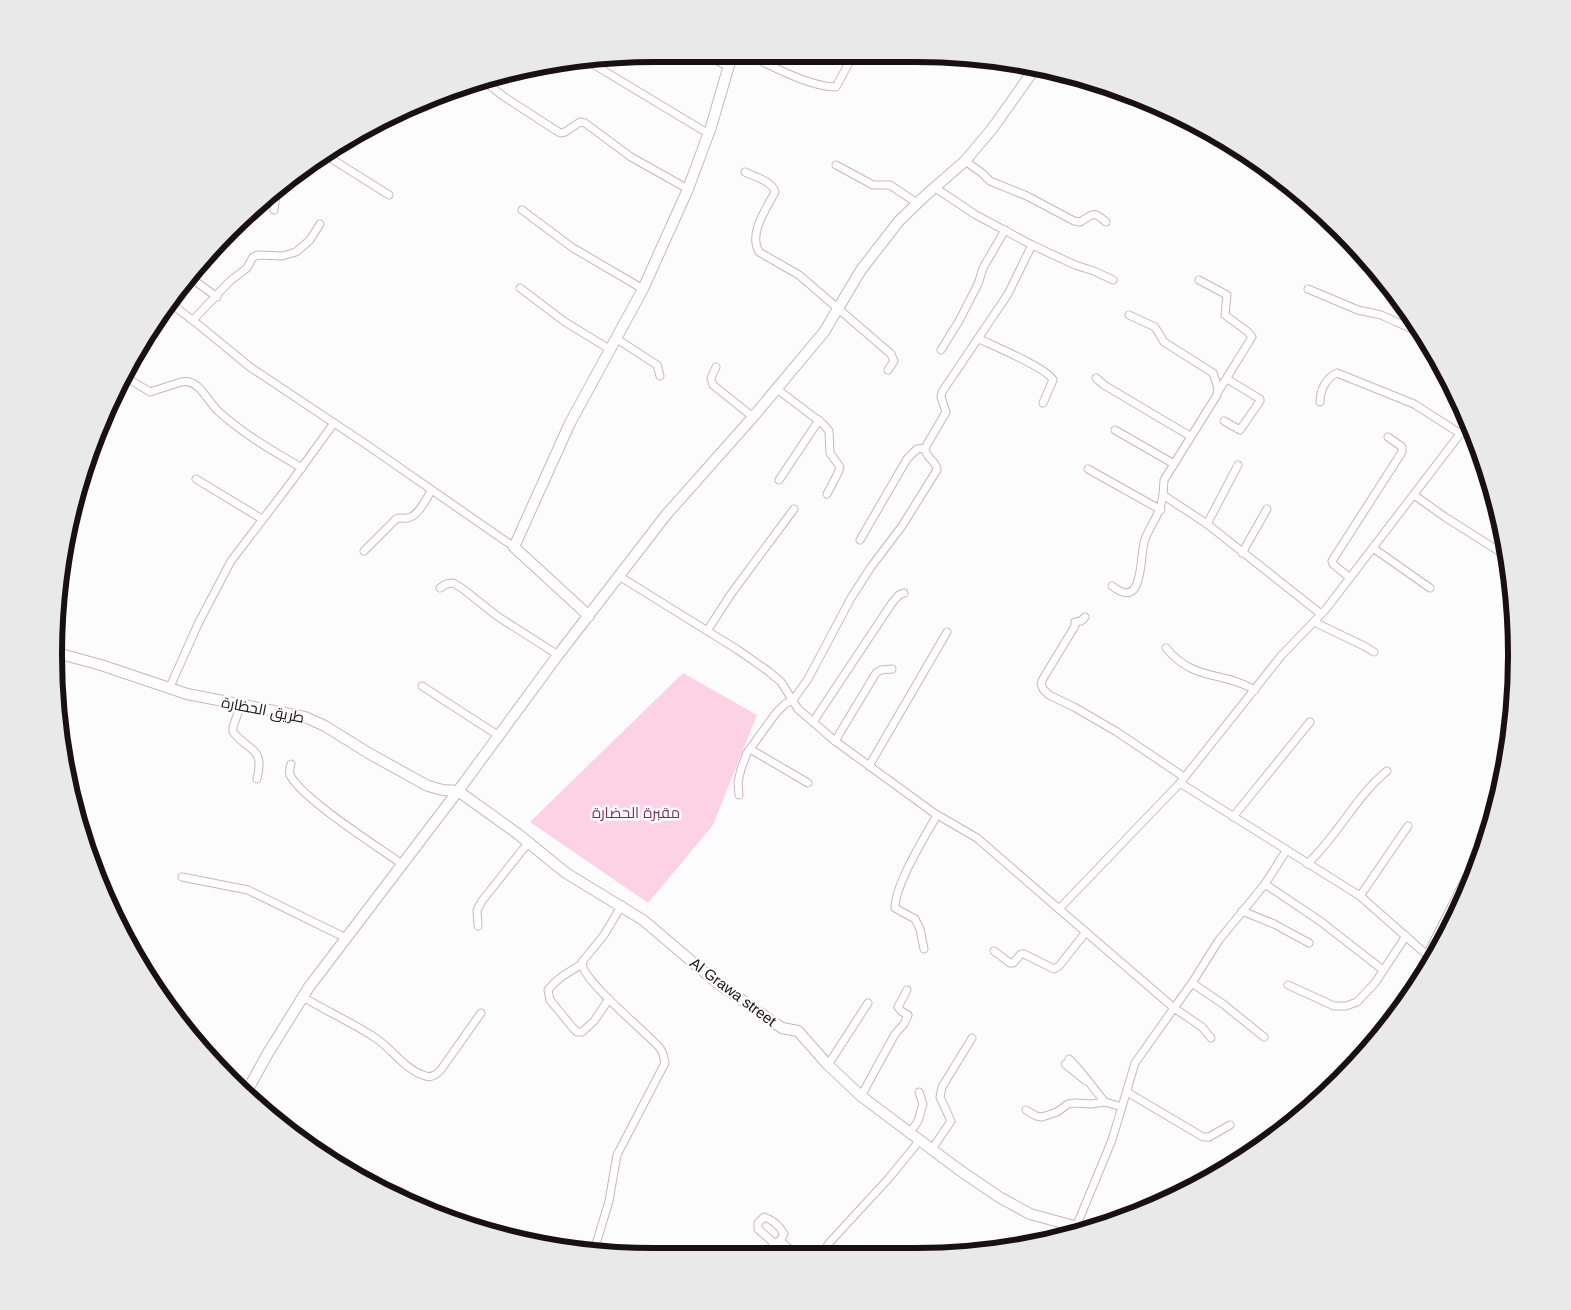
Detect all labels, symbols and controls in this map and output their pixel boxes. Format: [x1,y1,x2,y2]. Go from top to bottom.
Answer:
street label: طريق الحظارة [220,693,306,728]
park label: مقبرة الحضارة [592,804,680,822]
street label: Al Grawa street [687,954,780,1030]

